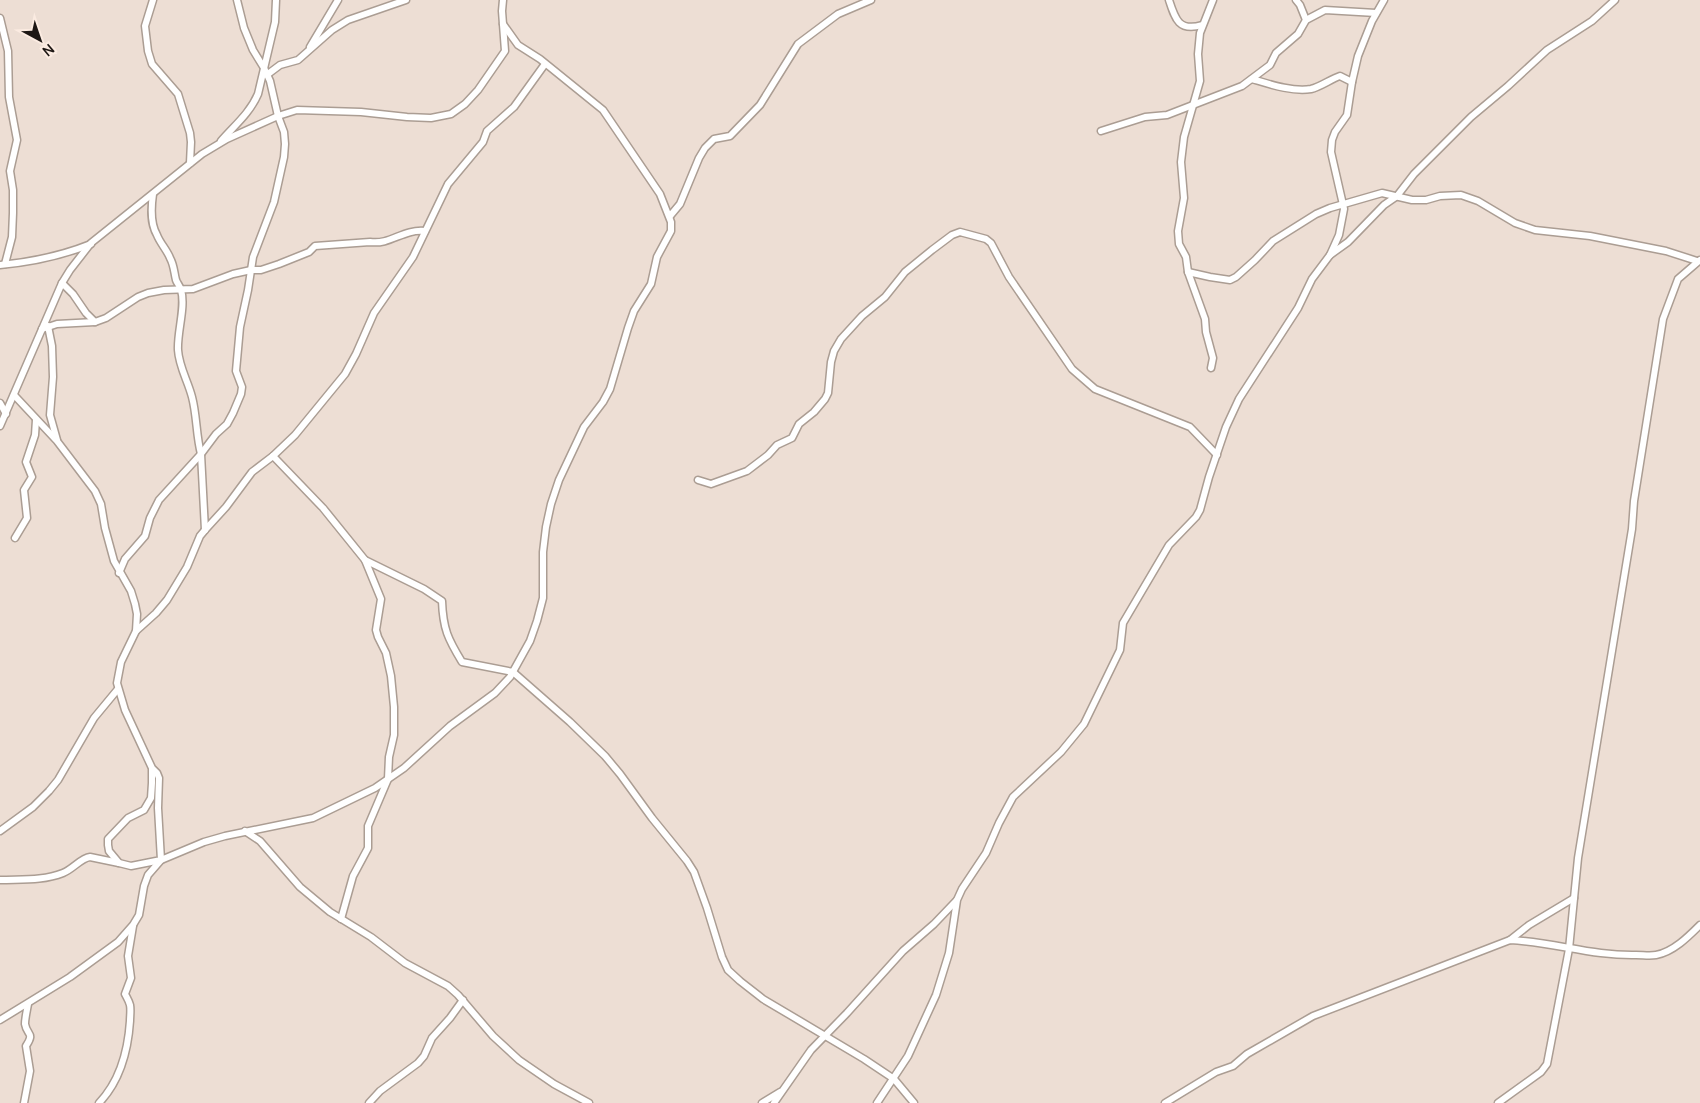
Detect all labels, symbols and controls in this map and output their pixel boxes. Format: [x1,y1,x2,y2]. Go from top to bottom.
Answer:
north arrow [15,15,65,65]
text: N [39,40,59,61]

